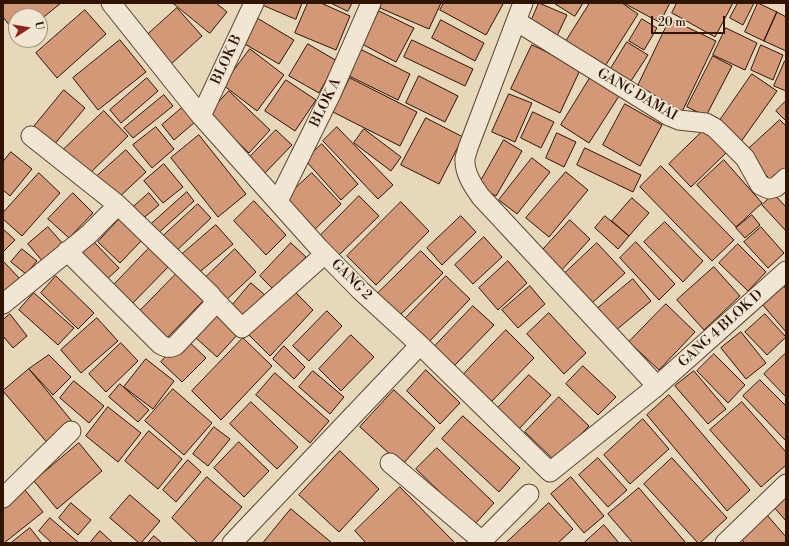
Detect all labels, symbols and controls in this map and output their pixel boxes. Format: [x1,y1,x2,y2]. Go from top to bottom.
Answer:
north arrow [8,8,48,48]
scale bar [653,8,727,34]
text: 20 m [658,15,686,30]
text: U [31,20,46,31]
street label: BLOK B [208,32,246,88]
street label: GANG DAMAI [594,65,680,125]
street label: BLOK A [307,76,345,130]
street label: GANG 2 [327,256,375,304]
street label: GANG 4 BLOK D [675,287,767,371]

